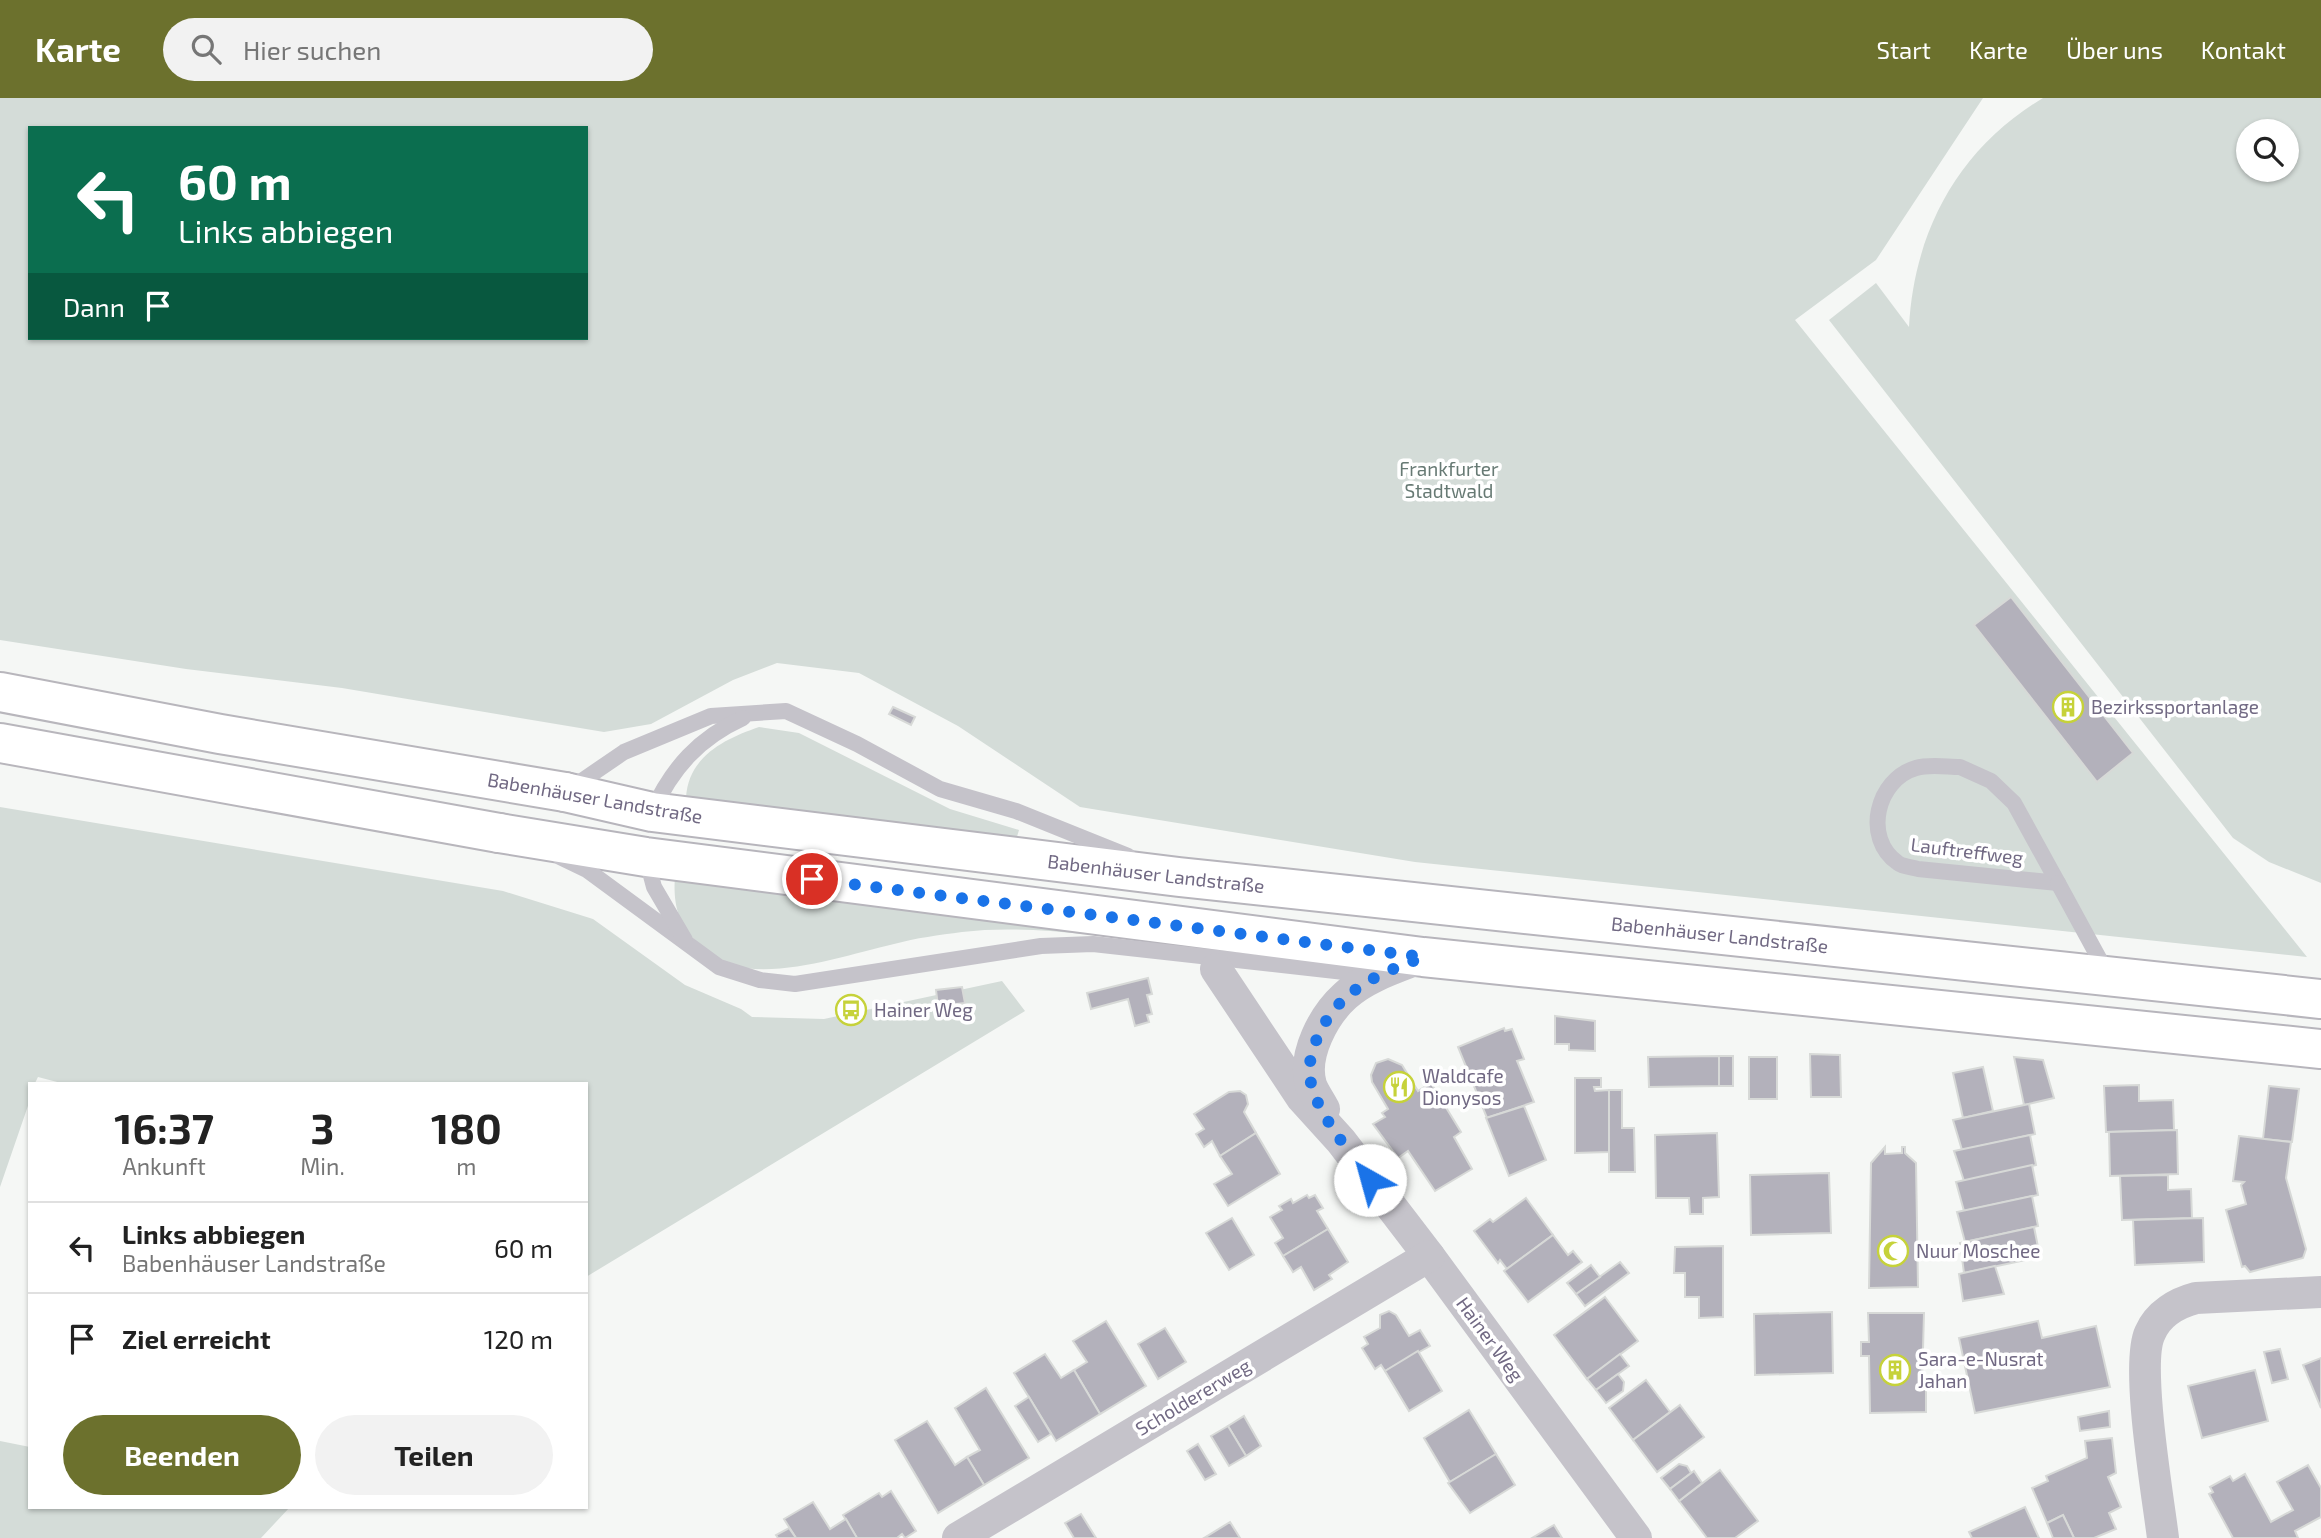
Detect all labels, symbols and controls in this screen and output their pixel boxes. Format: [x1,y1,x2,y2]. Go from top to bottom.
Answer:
search box [163,18,653,81]
text: Karte [35,29,121,69]
icon: search [187,30,225,68]
text: Hier suchen [243,34,381,65]
text: Start [1877,35,1931,64]
text: Karte [1969,35,2028,64]
text: Über uns [2066,35,2163,64]
text: Kontakt [2201,35,2286,64]
map controls [2236,119,2299,182]
button: search [2236,119,2299,182]
text: 60 m [178,151,292,210]
icon: left [63,154,154,245]
text: Links abbiegen [178,211,393,249]
icon: arrive [139,287,177,325]
text: Dann [63,291,125,322]
park label: Frankfurter Stadtwald [1399,457,1499,502]
building icon: Bezirkssportanlage [2051,690,2085,724]
place label: Bezirkssportanlage [2091,695,2259,718]
street label: Babenhäuser Landstraße [486,767,704,828]
street label: Lauftreffweg [1910,832,2025,869]
pin [782,849,842,909]
street label: Babenhäuser Landstraße [1046,849,1266,897]
icon: arrive [793,860,831,898]
street label: Babenhäuser Landstraße [1610,911,1829,957]
bus stop icon: Hainer Weg [834,993,868,1027]
place label: Hainer Weg [874,998,973,1021]
place label: Waldcafe Dionysos [1422,1064,1504,1109]
restaurant icon: Waldcafe Dionysos [1382,1070,1416,1104]
text: 16:37 [114,1102,214,1152]
text: 3 [311,1102,334,1152]
text: 180 [431,1102,502,1152]
position arrow [1333,1143,1407,1217]
text: Ankunft [122,1152,206,1180]
text: Min. [300,1152,345,1180]
text: m [456,1152,476,1180]
text: Links abbiegen [122,1218,306,1249]
icon: left [63,1229,101,1267]
text: 60 m [494,1232,553,1263]
mosque icon: Nuur Moschee [1876,1234,1910,1268]
place label: Nuur Moschee [1916,1239,2040,1262]
text: Babenhäuser Landstraße [122,1249,386,1277]
street label: Hainer Weg [1452,1292,1529,1386]
icon: arrive [63,1320,101,1358]
text: Ziel erreicht [122,1323,271,1354]
text: 120 m [484,1323,553,1354]
place label: Sara-e-Nusrat Jahan [1918,1347,2044,1392]
street label: Scholdererweg [1131,1353,1255,1440]
building icon: Sara-e-Nusrat Jahan [1878,1353,1912,1387]
button: Beenden [63,1415,301,1495]
button: Teilen [315,1415,553,1495]

